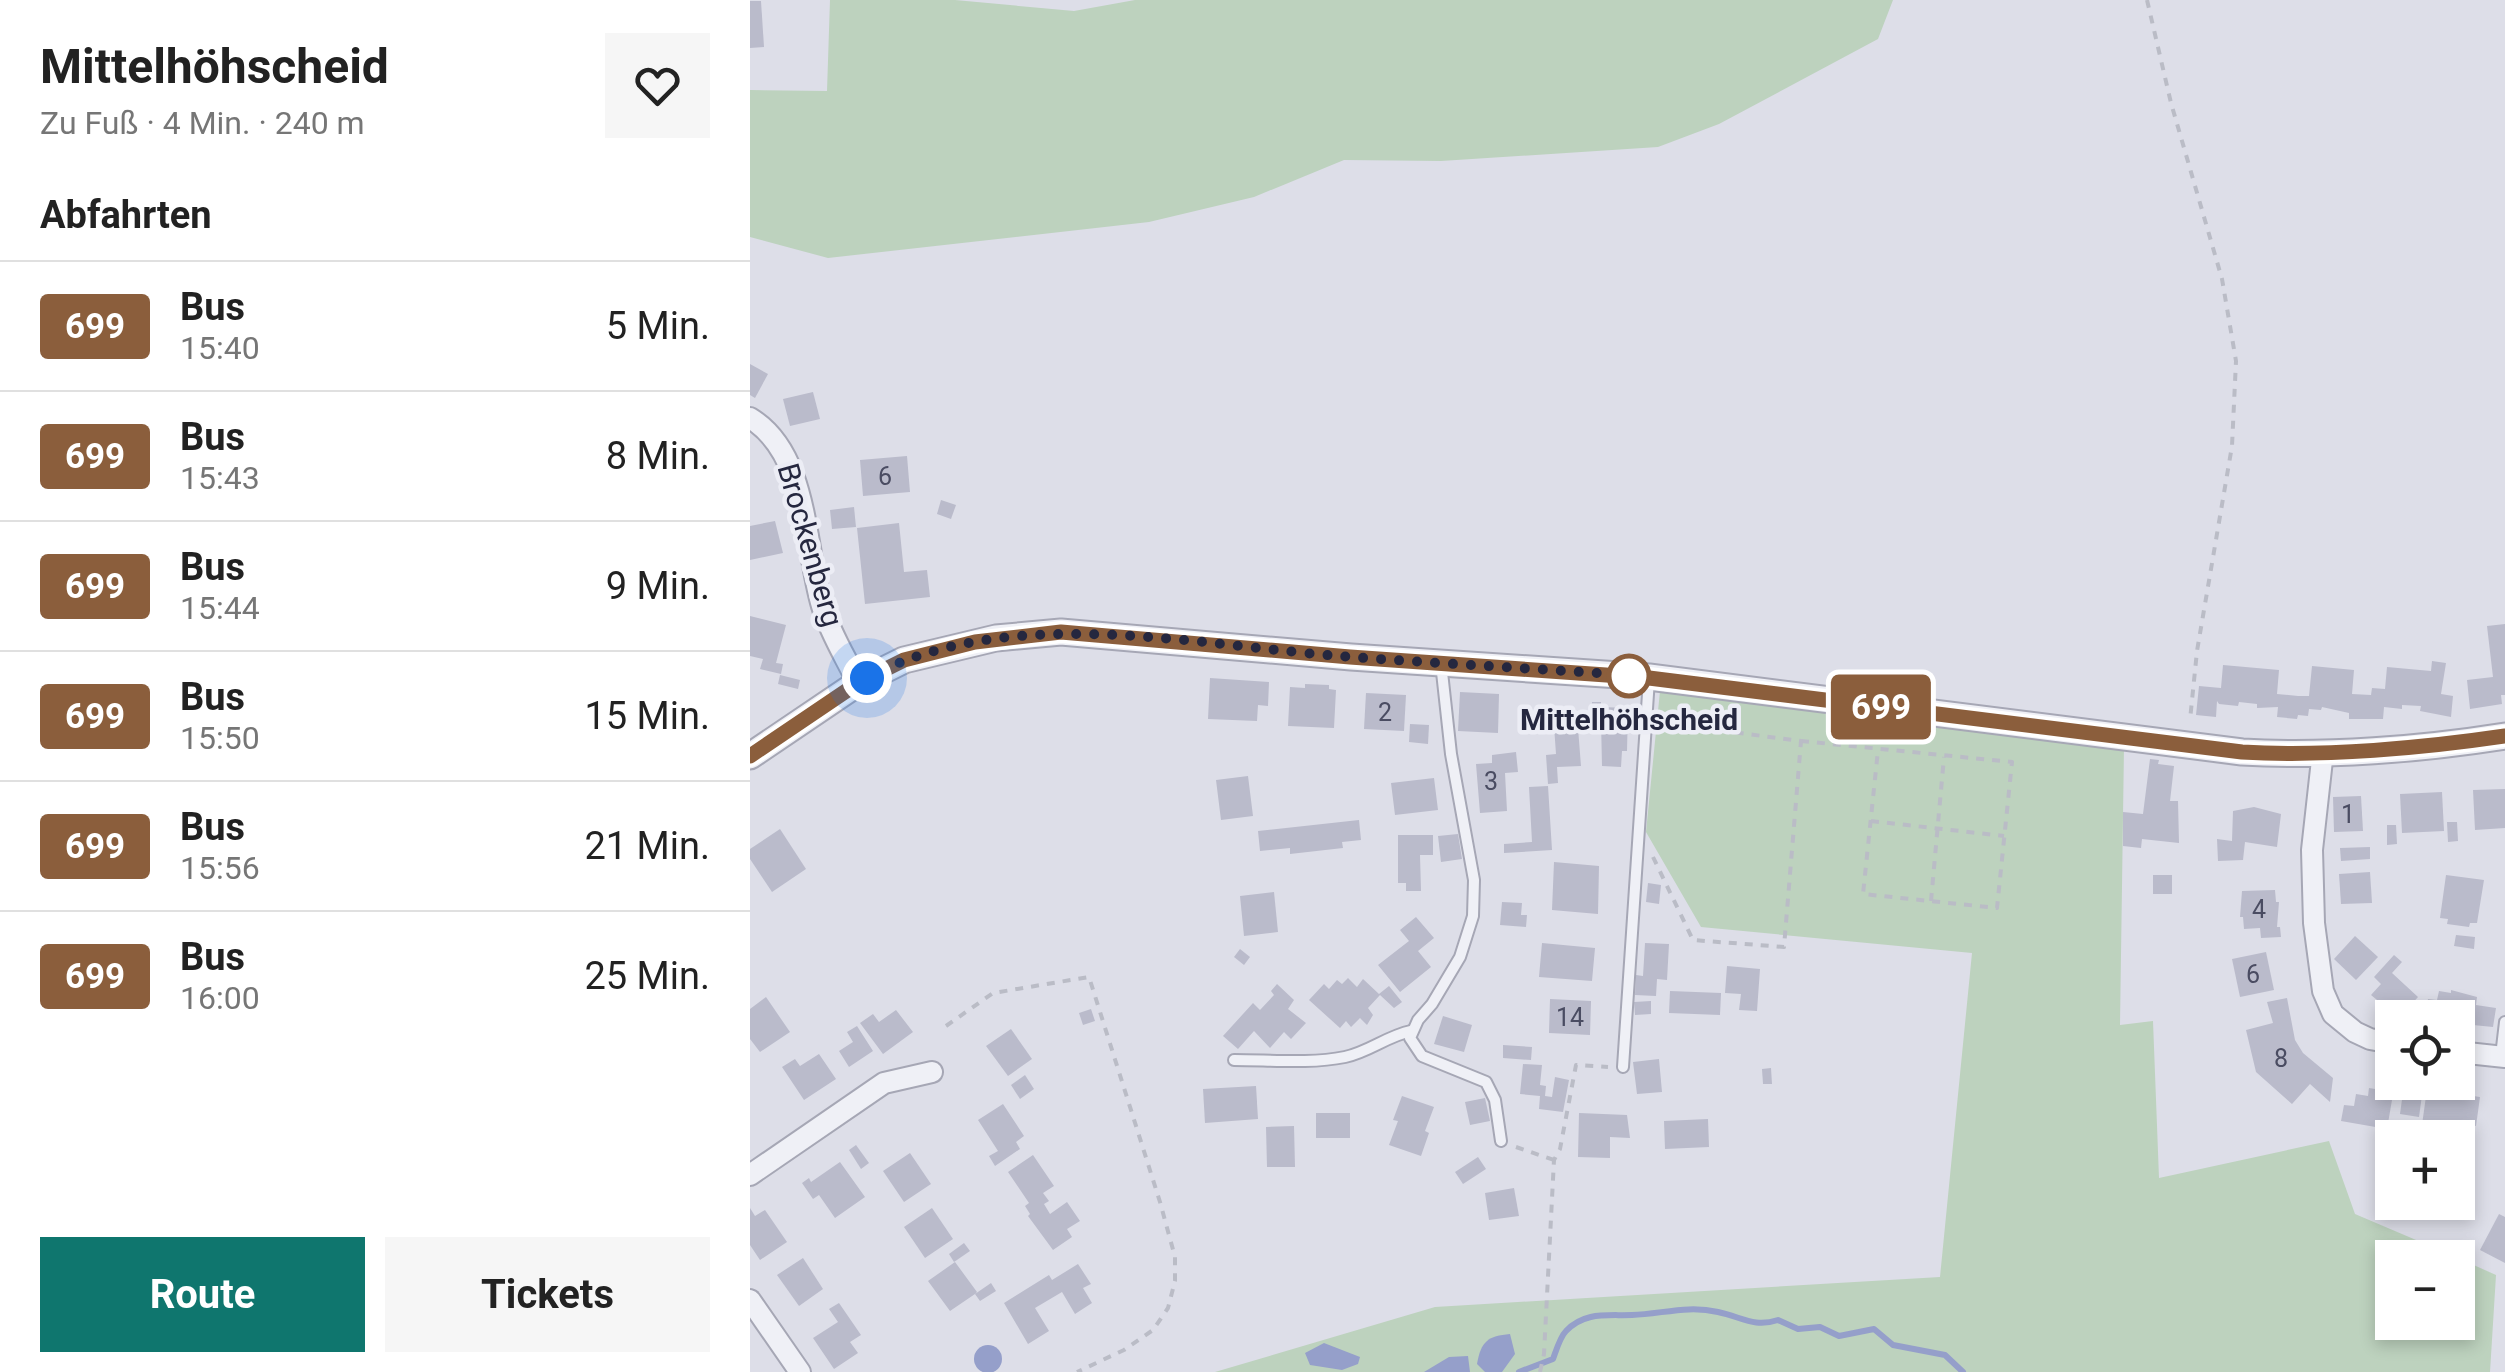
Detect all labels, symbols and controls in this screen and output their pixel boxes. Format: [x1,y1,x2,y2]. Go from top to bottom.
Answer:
button: heart [605,33,710,138]
text: Mittelhöhscheid [40,38,389,95]
text: Zu Fuß · 4 Min. · 240 m [40,104,365,142]
text: Abfahrten [40,193,212,237]
text: Bus [180,285,245,329]
text: 5 Min. [606,304,710,348]
text: 699 [65,306,125,347]
text: 15:40 [180,329,260,367]
text: Bus [180,415,245,459]
text: 8 Min. [606,434,710,478]
text: 699 [65,436,125,477]
text: 15:43 [180,459,260,497]
street label: Brockenberg [770,459,850,631]
house number: 6 [878,462,892,491]
text: Bus [180,545,245,589]
text: 9 Min. [606,564,710,608]
text: 699 [65,566,125,607]
text: 15:44 [180,589,260,627]
your location [842,653,892,703]
marker: Mittelhöhscheid [1608,655,1650,697]
line badge: 699 [1824,674,1938,740]
text: Bus [180,675,245,719]
text: 699 [1851,687,1911,728]
text: 15 Min. [584,694,710,738]
text: 699 [65,696,125,737]
house number: 2 [1378,698,1392,727]
place label: Mittelhöhscheid [1520,702,1738,737]
text: 15:50 [180,719,260,757]
house number: 3 [1484,767,1498,796]
house number: 1 [2341,800,2355,829]
text: Bus [180,805,245,849]
text: 21 Min. [584,824,710,868]
text: 699 [65,826,125,867]
text: 15:56 [180,849,260,887]
house number: 4 [2252,895,2266,924]
text: Bus [180,935,245,979]
text: 25 Min. [584,954,710,998]
text: 699 [65,956,125,997]
house number: 6 [2246,960,2260,989]
text: 16:00 [180,979,260,1017]
map controls [2375,1000,2475,1340]
button: locate [2375,1000,2475,1100]
house number: 14 [1556,1003,1584,1032]
house number: 8 [2274,1044,2288,1073]
button: + [2375,1120,2475,1220]
button: Route [40,1237,365,1352]
button: Tickets [385,1237,710,1352]
button: − [2375,1240,2475,1340]

